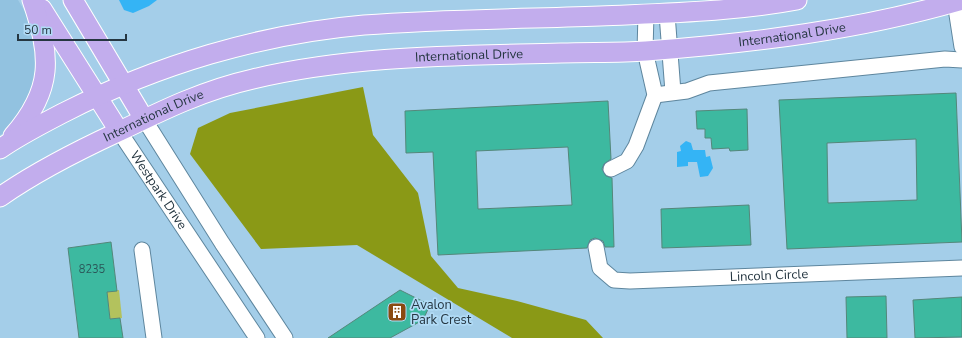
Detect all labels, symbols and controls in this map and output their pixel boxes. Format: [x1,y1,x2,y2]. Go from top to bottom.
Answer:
scale bar [18,16,126,42]
street label: International Drive [737,18,847,51]
text: 50 m [24,22,52,38]
street label: International Drive [414,45,523,67]
street label: International Drive [101,85,206,147]
street label: Westpark Drive [126,147,191,233]
house number: 8235 [79,262,106,277]
street label: Lincoln Circle [730,265,809,286]
place label: Avalon Park Crest [411,296,472,329]
building icon: Avalon Park Crest [386,301,408,323]

